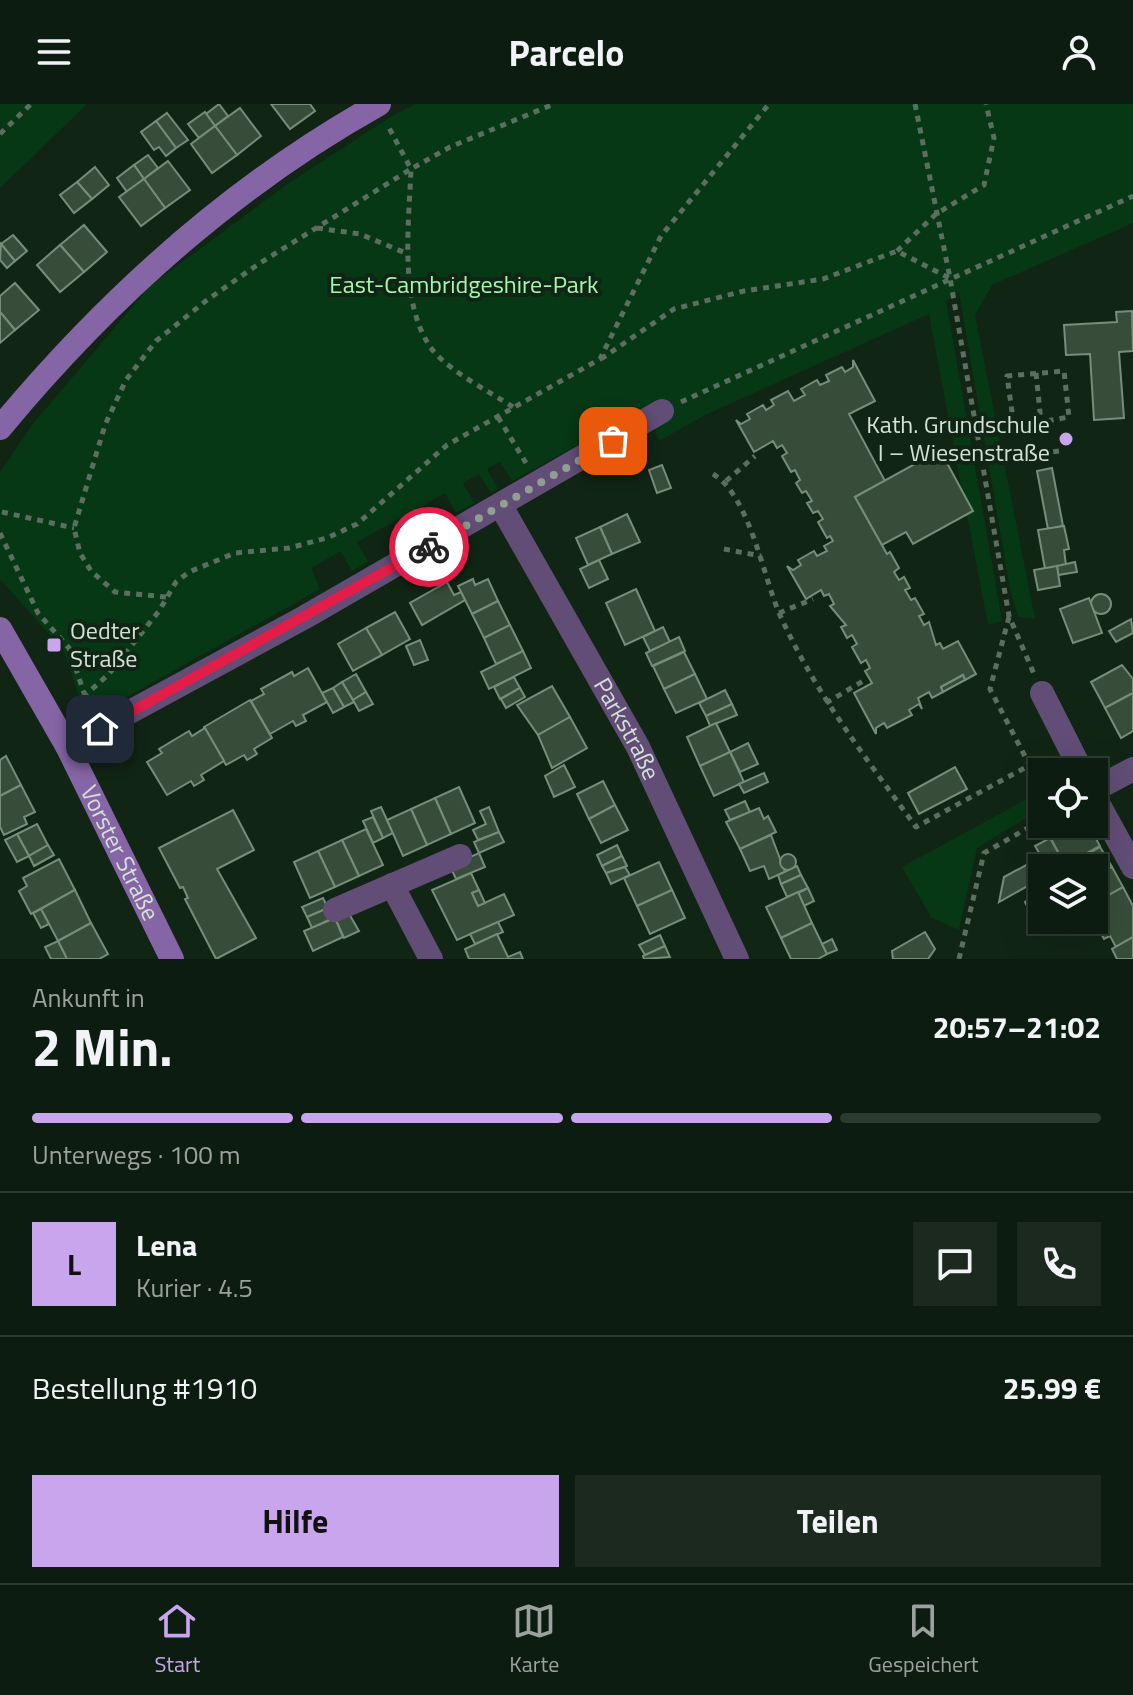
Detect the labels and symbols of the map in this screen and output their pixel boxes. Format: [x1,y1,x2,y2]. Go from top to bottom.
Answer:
park label: East-Cambridgeshire-Park [329,266,599,302]
place label: Kath. Grundschule I – Wiesenstraße [866,406,1050,470]
pin [579,407,647,475]
marker: Kath. Grundschule I – Wiesenstraße [1057,430,1075,448]
courier [389,507,469,587]
place label: Oedter Straße [70,612,140,676]
marker: Oedter Straße [45,636,63,654]
street label: Parkstraße [585,671,670,786]
pin [66,695,134,763]
street label: Vorster Straße [72,779,169,926]

